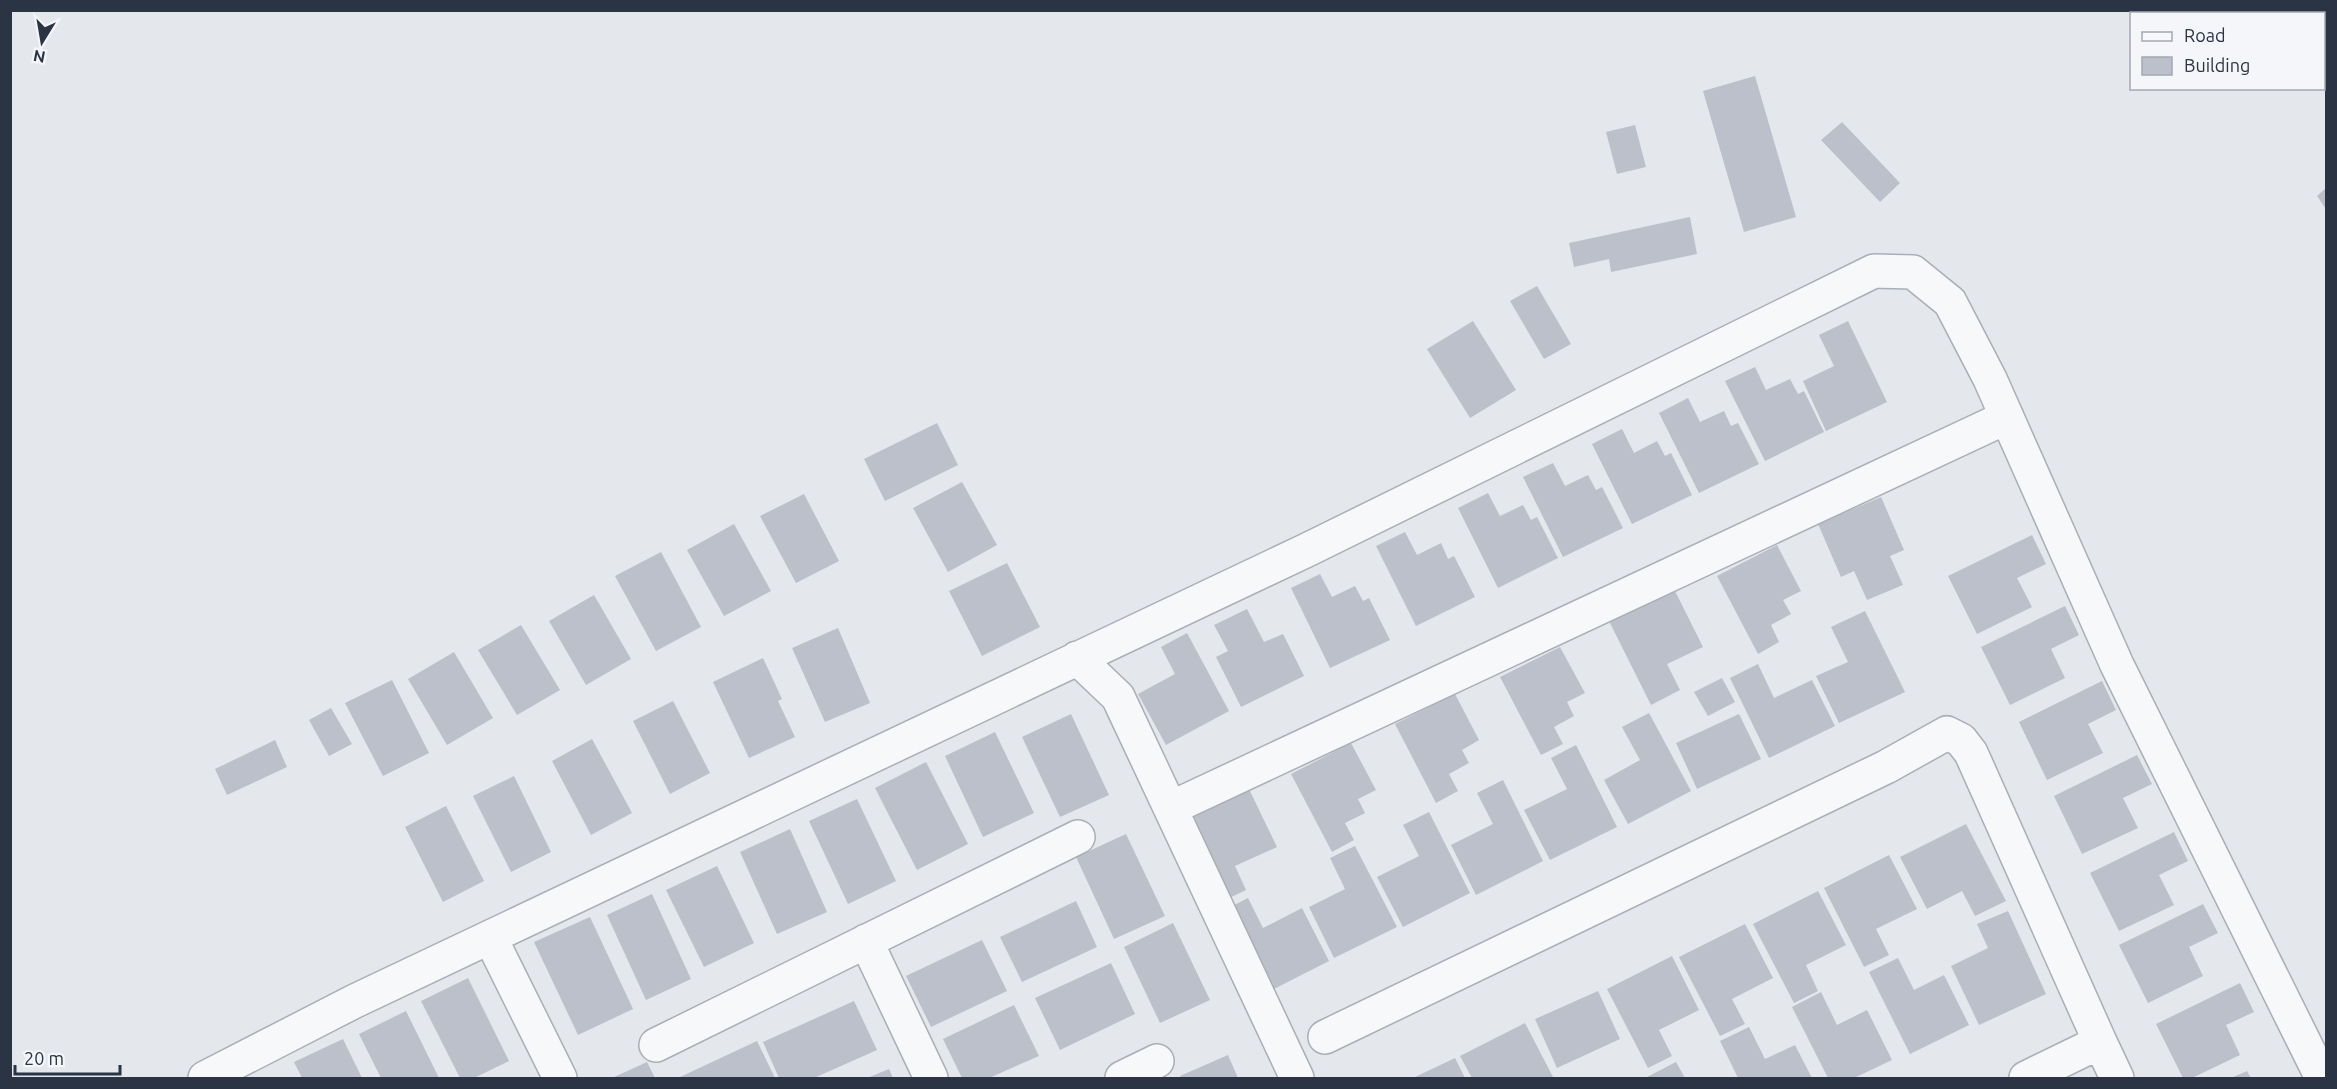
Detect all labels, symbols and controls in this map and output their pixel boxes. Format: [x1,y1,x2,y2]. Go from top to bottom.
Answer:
north arrow [12,12,72,72]
legend [2130,12,2325,90]
text: Road [2184,25,2226,45]
text: N [32,47,47,67]
text: Building [2184,55,2250,75]
scale bar [15,1038,120,1076]
text: 20 m [24,1048,64,1068]

